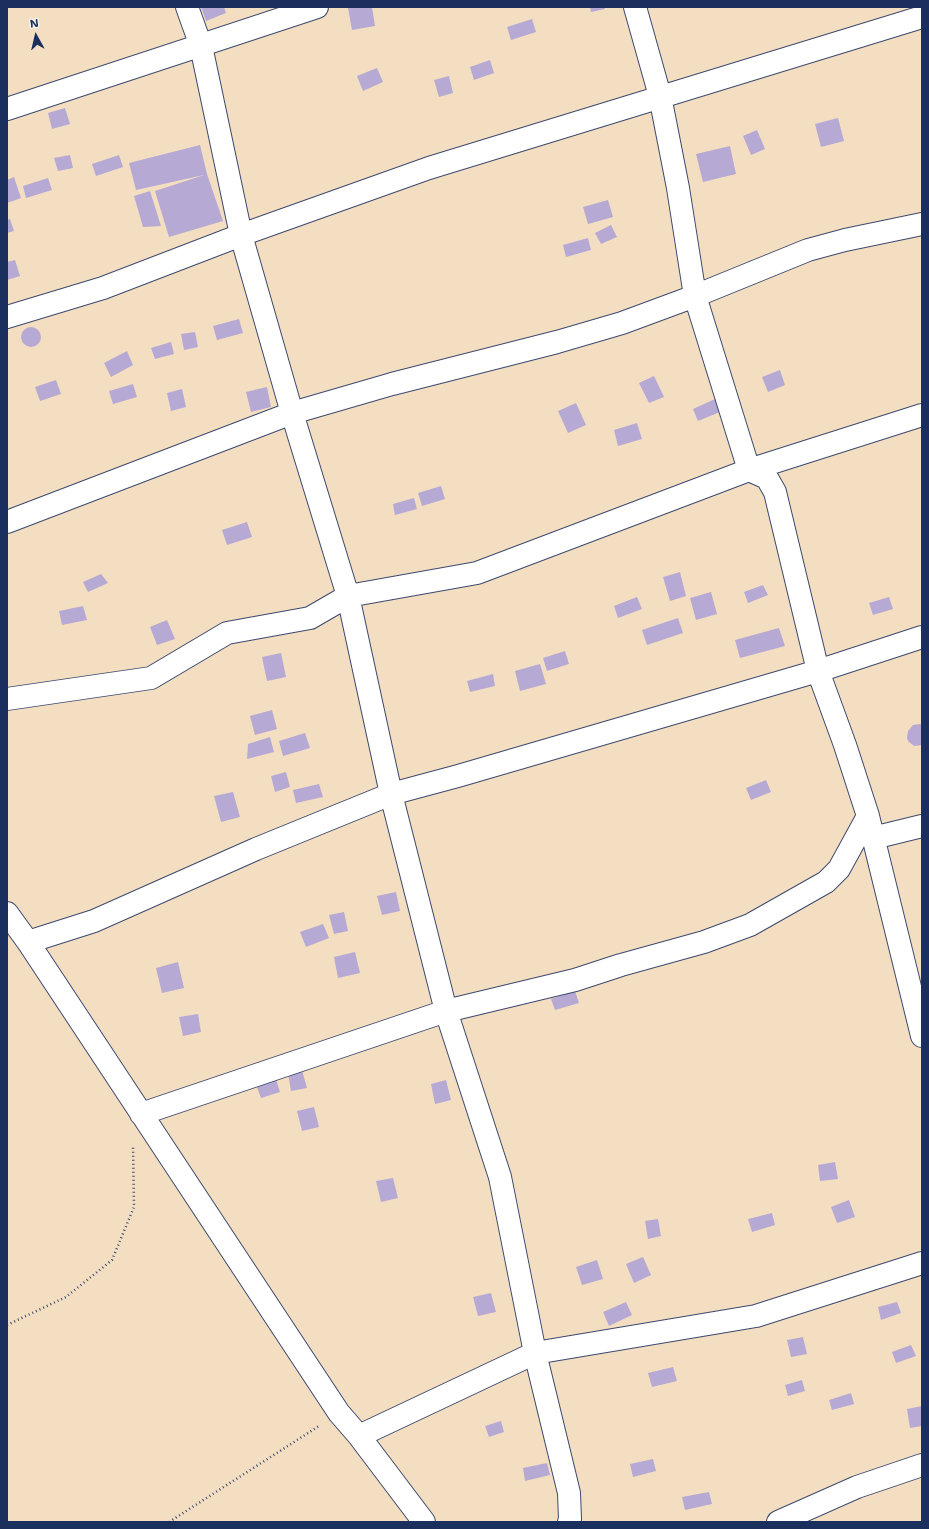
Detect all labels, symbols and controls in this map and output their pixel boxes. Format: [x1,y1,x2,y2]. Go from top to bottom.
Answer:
north arrow [16,16,56,56]
text: N [29,16,40,32]

